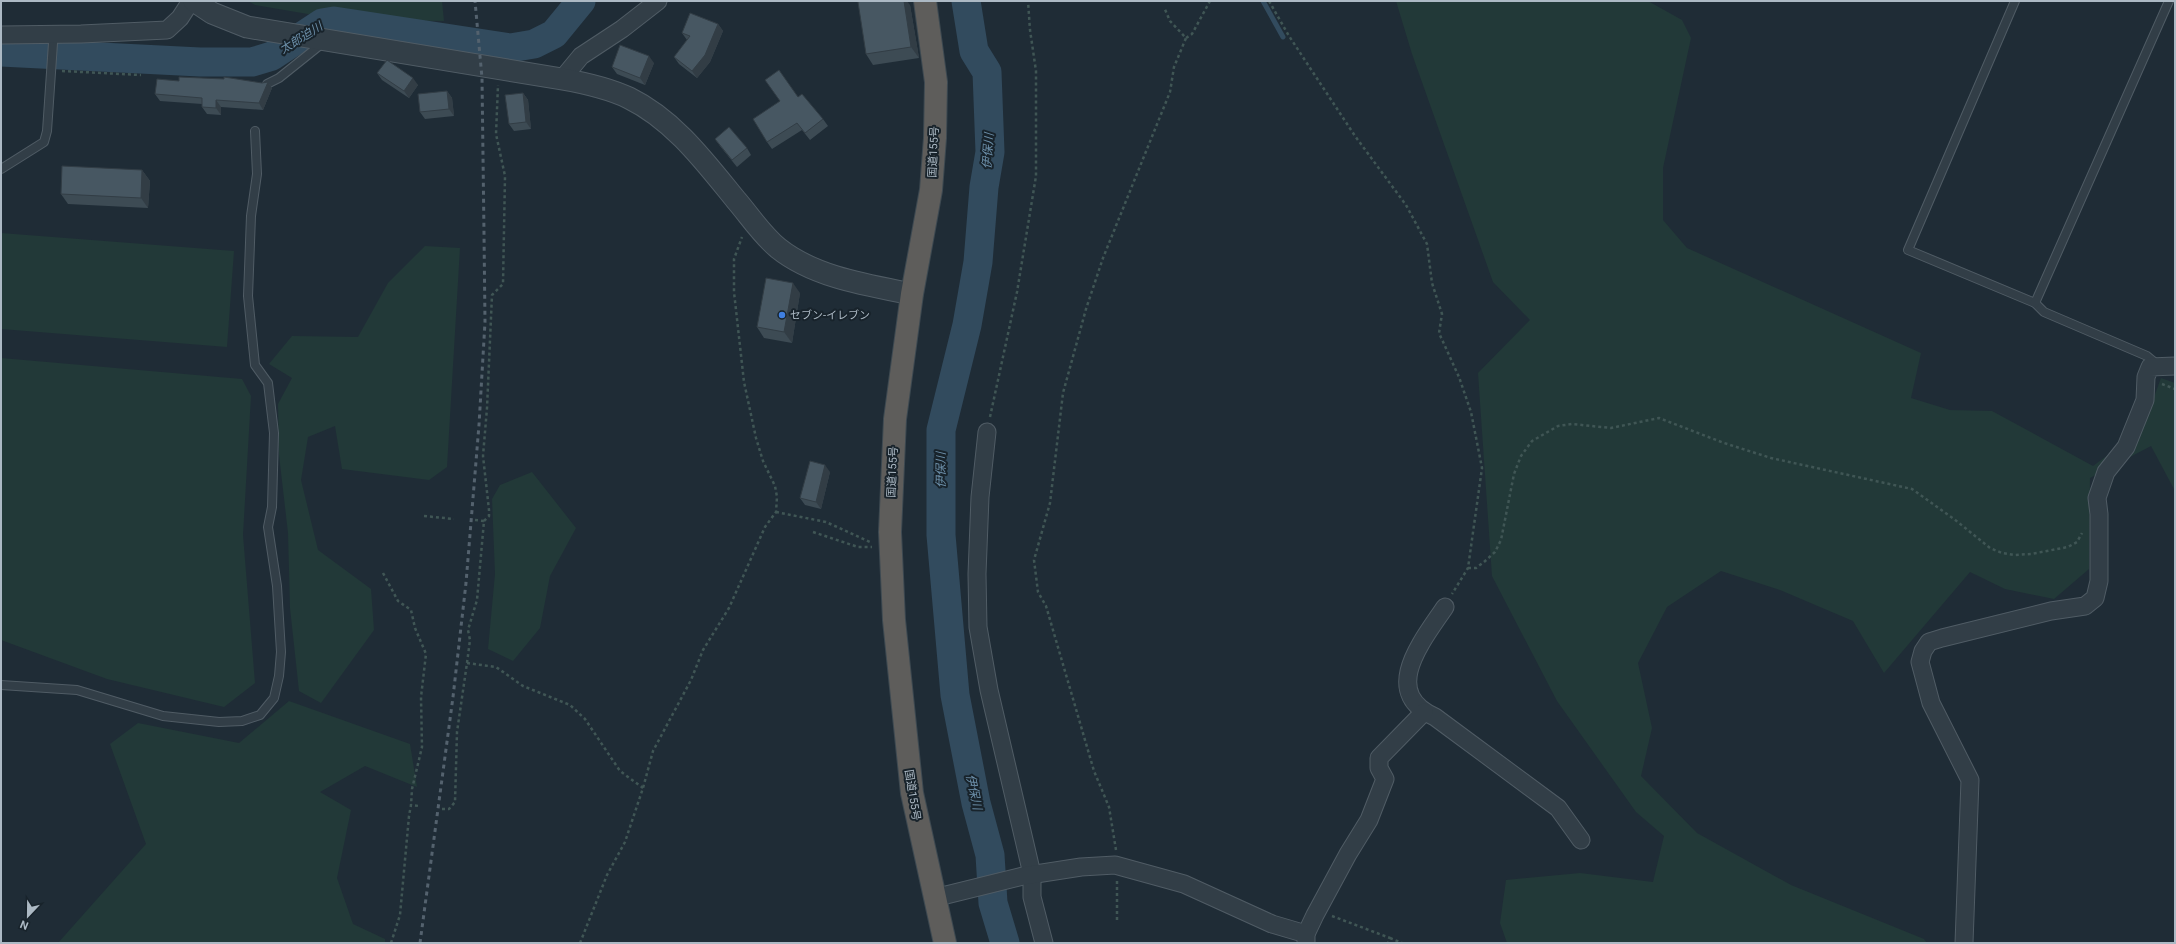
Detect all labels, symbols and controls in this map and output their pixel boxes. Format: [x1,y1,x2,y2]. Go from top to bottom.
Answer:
water label: 太郎迫川 [277,18,327,57]
street label: 国道155号 [926,126,941,178]
water label: 伊保川 [980,131,996,169]
place label: セブン-イレブン [790,309,870,322]
marker: セブン-イレブン [777,310,787,320]
street label: 国道155号 [885,446,900,498]
water label: 伊保川 [934,450,948,488]
street label: 国道155号 [902,769,923,822]
water label: 伊保川 [963,773,985,813]
north arrow [8,896,48,936]
text: N [18,917,30,932]

